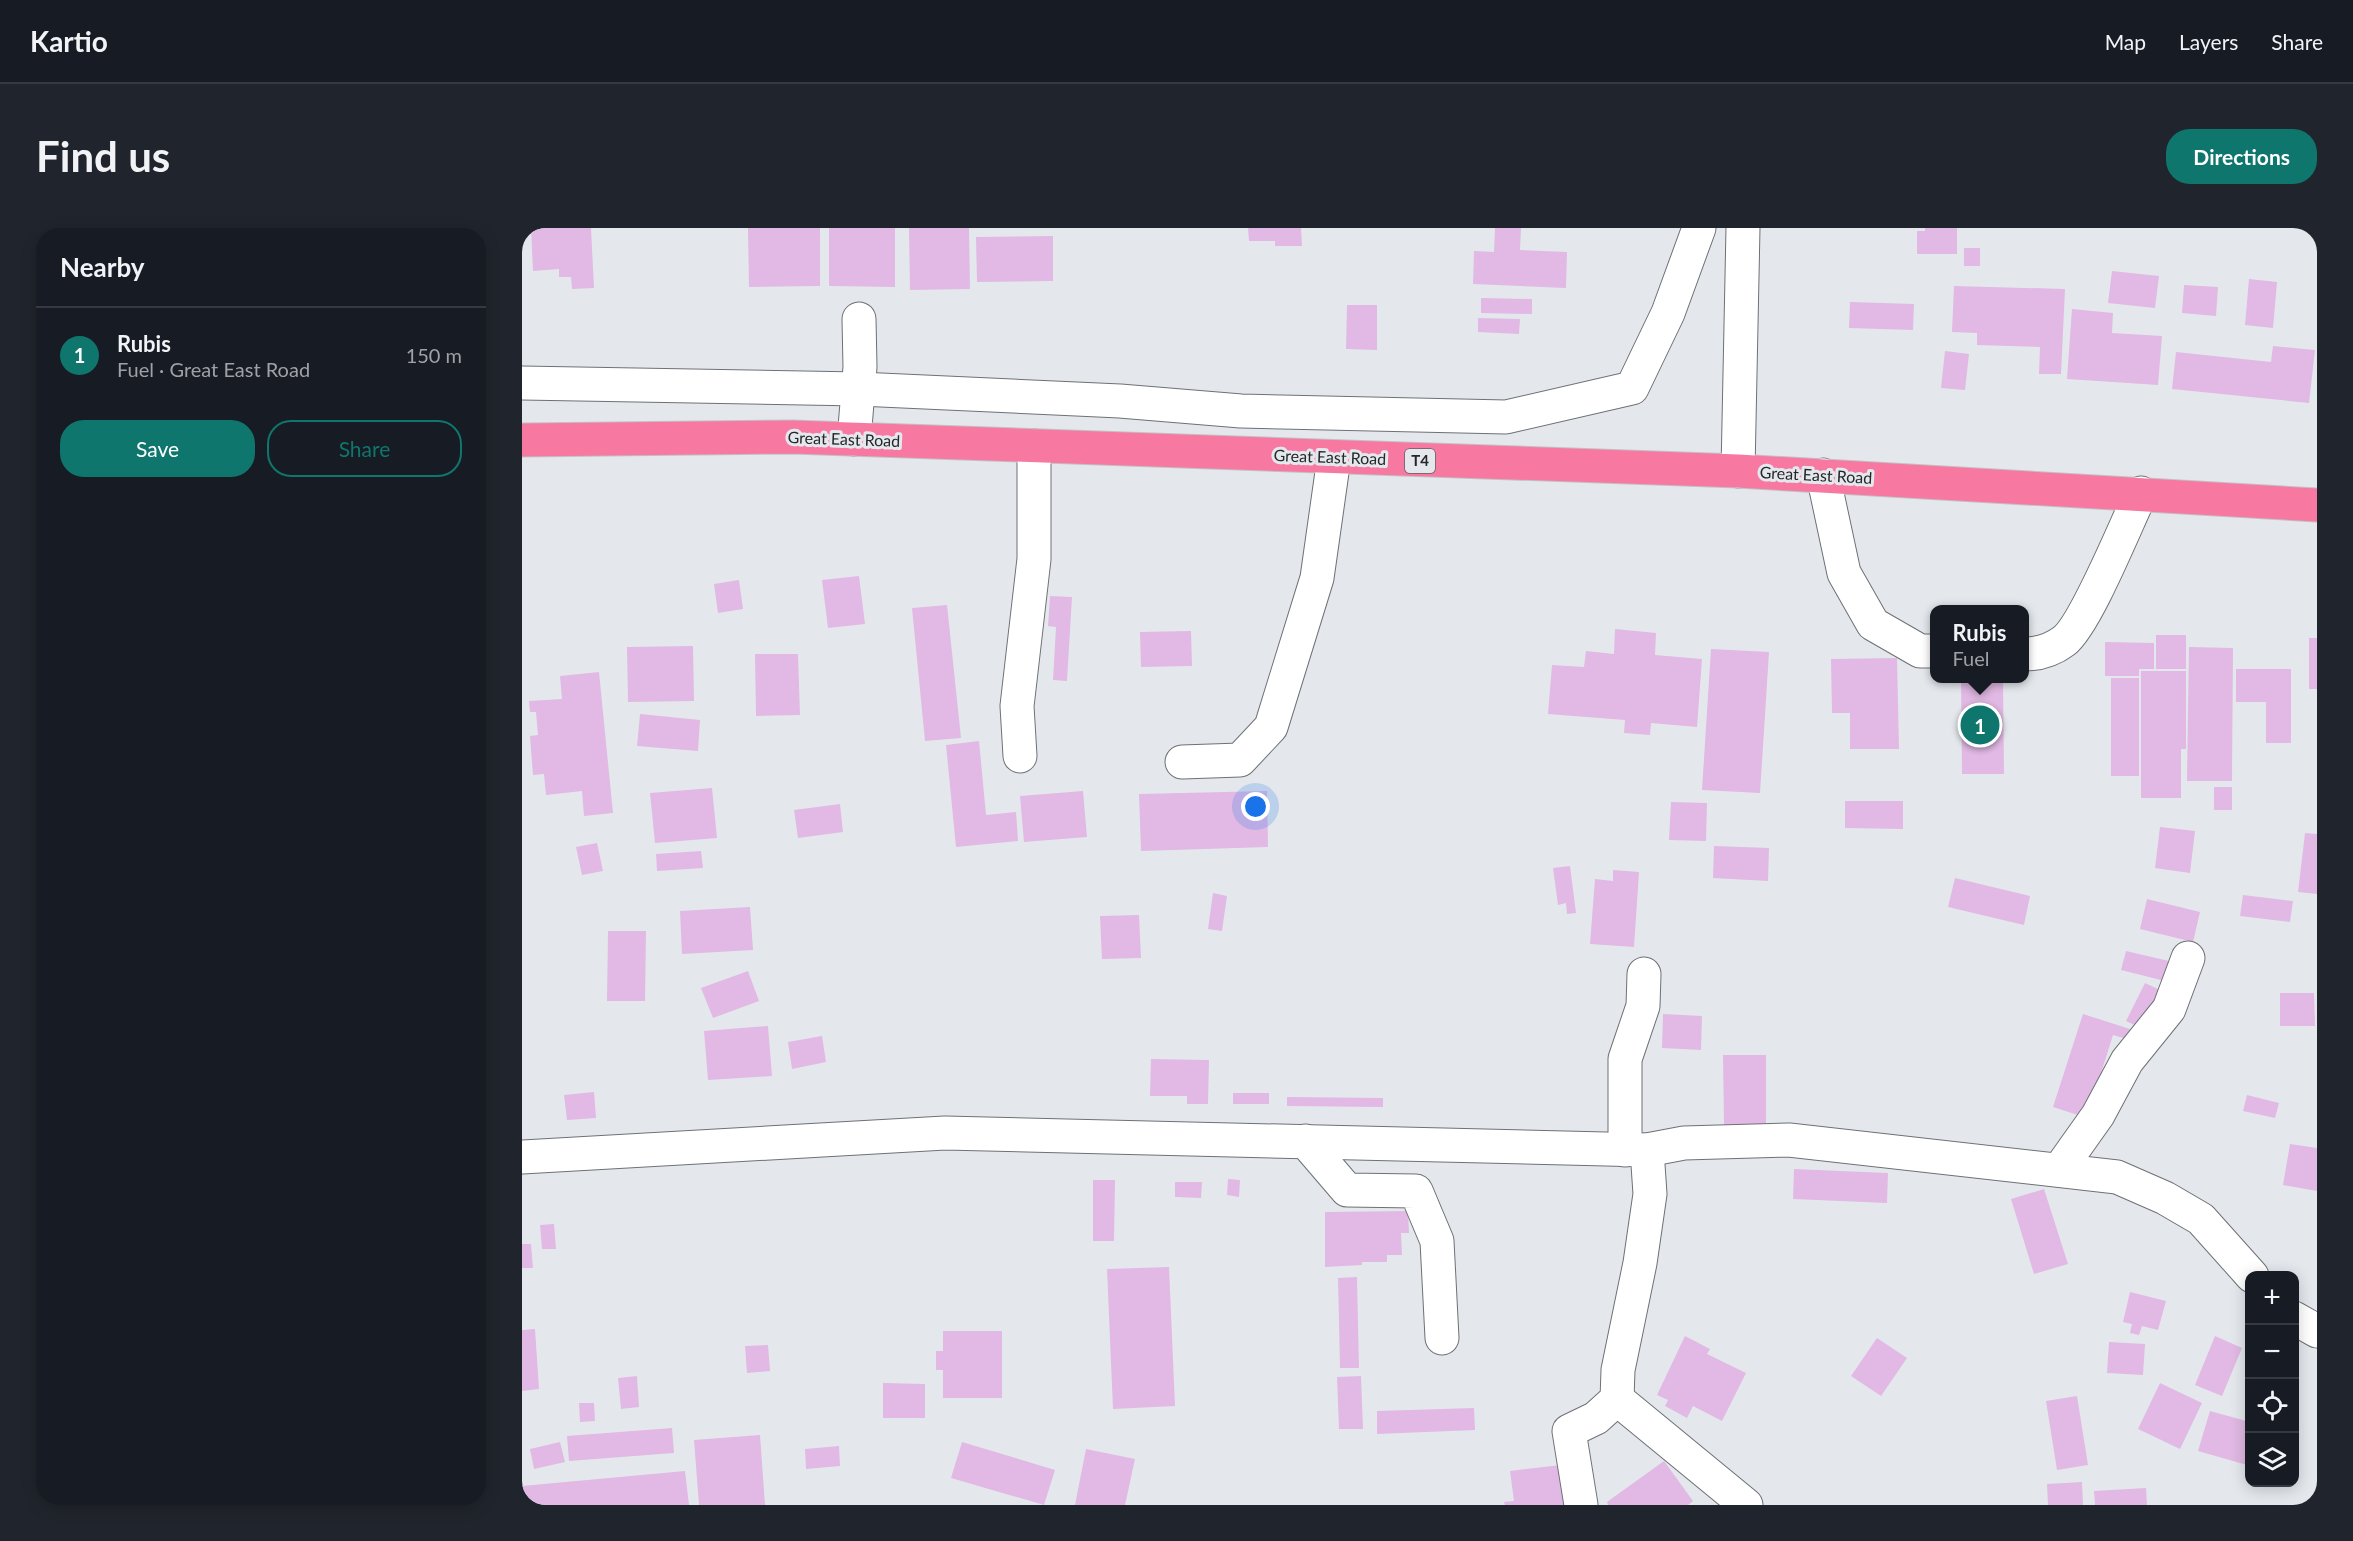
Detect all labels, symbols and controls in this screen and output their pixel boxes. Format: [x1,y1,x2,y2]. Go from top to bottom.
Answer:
text: Kartio [30,24,108,58]
text: Map [2105,29,2146,54]
text: Layers [2179,29,2238,54]
text: Share [2271,29,2323,54]
button: Directions [2166,129,2317,184]
text: Find us [36,131,170,181]
text: Nearby [60,251,145,283]
text: Rubis [117,330,171,357]
text: 1 [74,343,85,367]
text: 150 m [406,343,462,367]
text: Fuel · Great East Road [117,357,310,381]
button: Save [60,420,255,477]
button: Share [267,420,462,477]
street label: Great East Road [787,427,901,450]
street label: Great East Road [1273,445,1387,468]
road number: T4 [1405,449,1435,473]
street label: Great East Road [1759,462,1873,487]
popup [1930,605,2029,683]
text: Rubis [1953,619,2006,646]
text: Fuel [1953,646,1990,670]
pin: 1 [1960,702,2000,748]
your location [1241,792,1270,821]
map controls [2245,1271,2299,1487]
button: + [2245,1271,2299,1325]
button: − [2245,1325,2299,1379]
button: locate [2245,1379,2299,1433]
button: layers [2245,1433,2299,1487]

